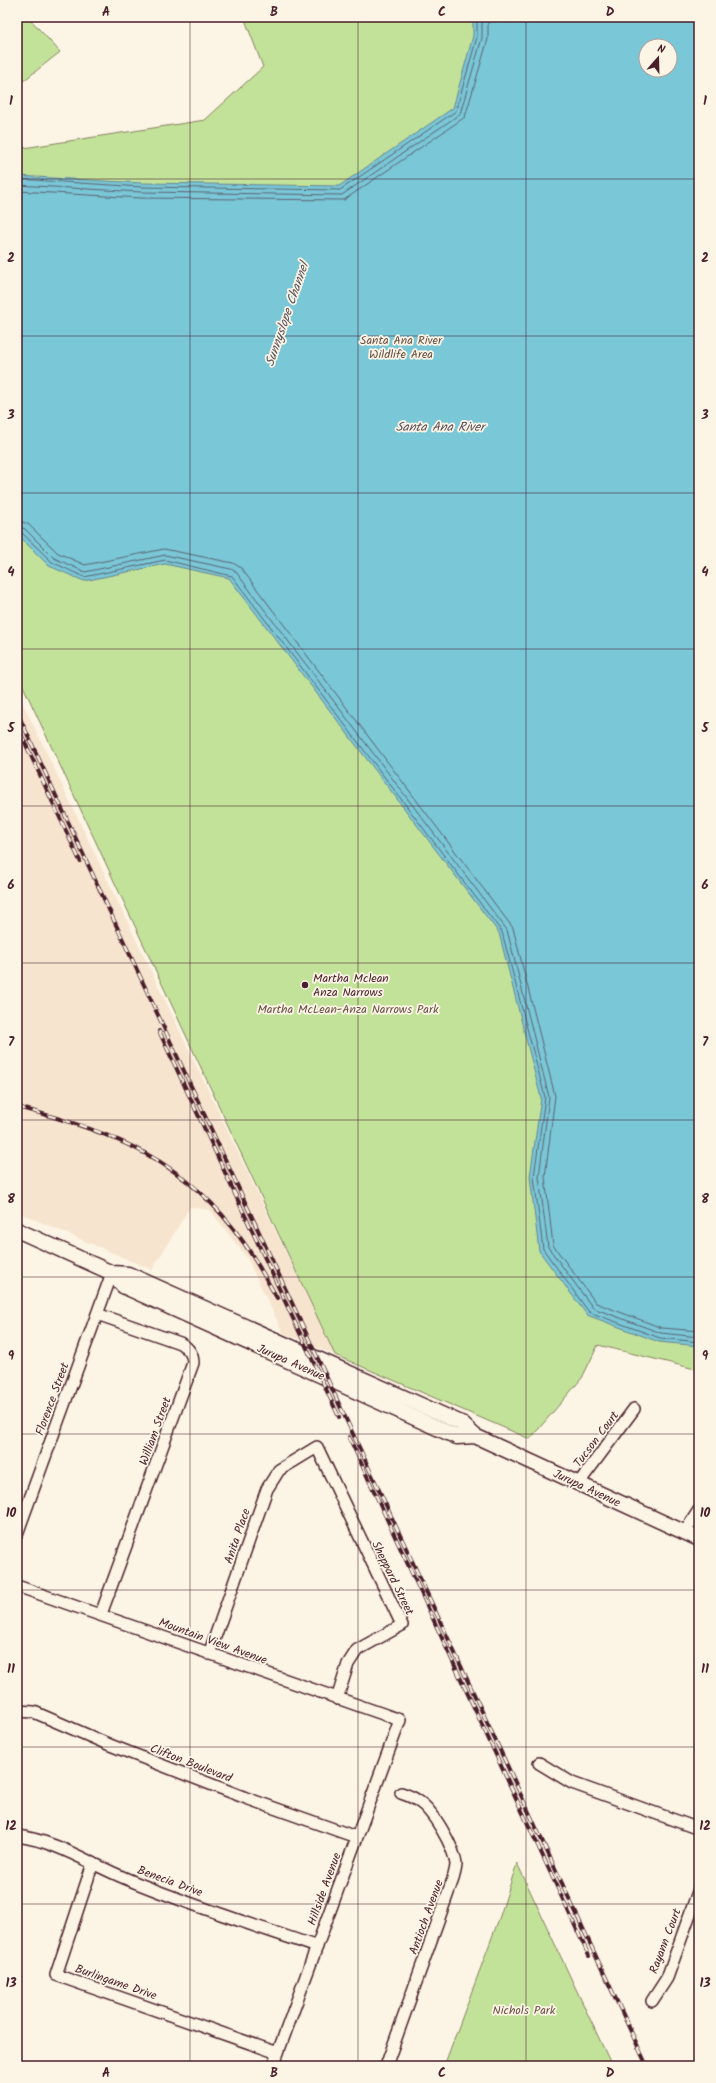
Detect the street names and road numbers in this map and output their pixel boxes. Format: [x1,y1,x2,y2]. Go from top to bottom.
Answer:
street label: Jurupa Avenue [254,1339,328,1386]
street label: Florence Street [30,1360,75,1438]
street label: William Street [134,1394,177,1468]
street label: Tucson Court [569,1407,624,1471]
street label: Jurupa Avenue [550,1464,624,1513]
street label: Anita Place [219,1505,256,1566]
street label: Sheppard Street [366,1538,419,1619]
street label: Mountain View Avenue [156,1613,270,1670]
street label: Clifton Boulevard [147,1739,236,1788]
street label: Hillside Avenue [302,1850,347,1928]
street label: Benecia Drive [134,1861,206,1902]
street label: Antioch Avenue [404,1876,449,1957]
street label: Rayann Court [644,1905,687,1977]
street label: Burlingame Drive [72,1960,160,2006]

